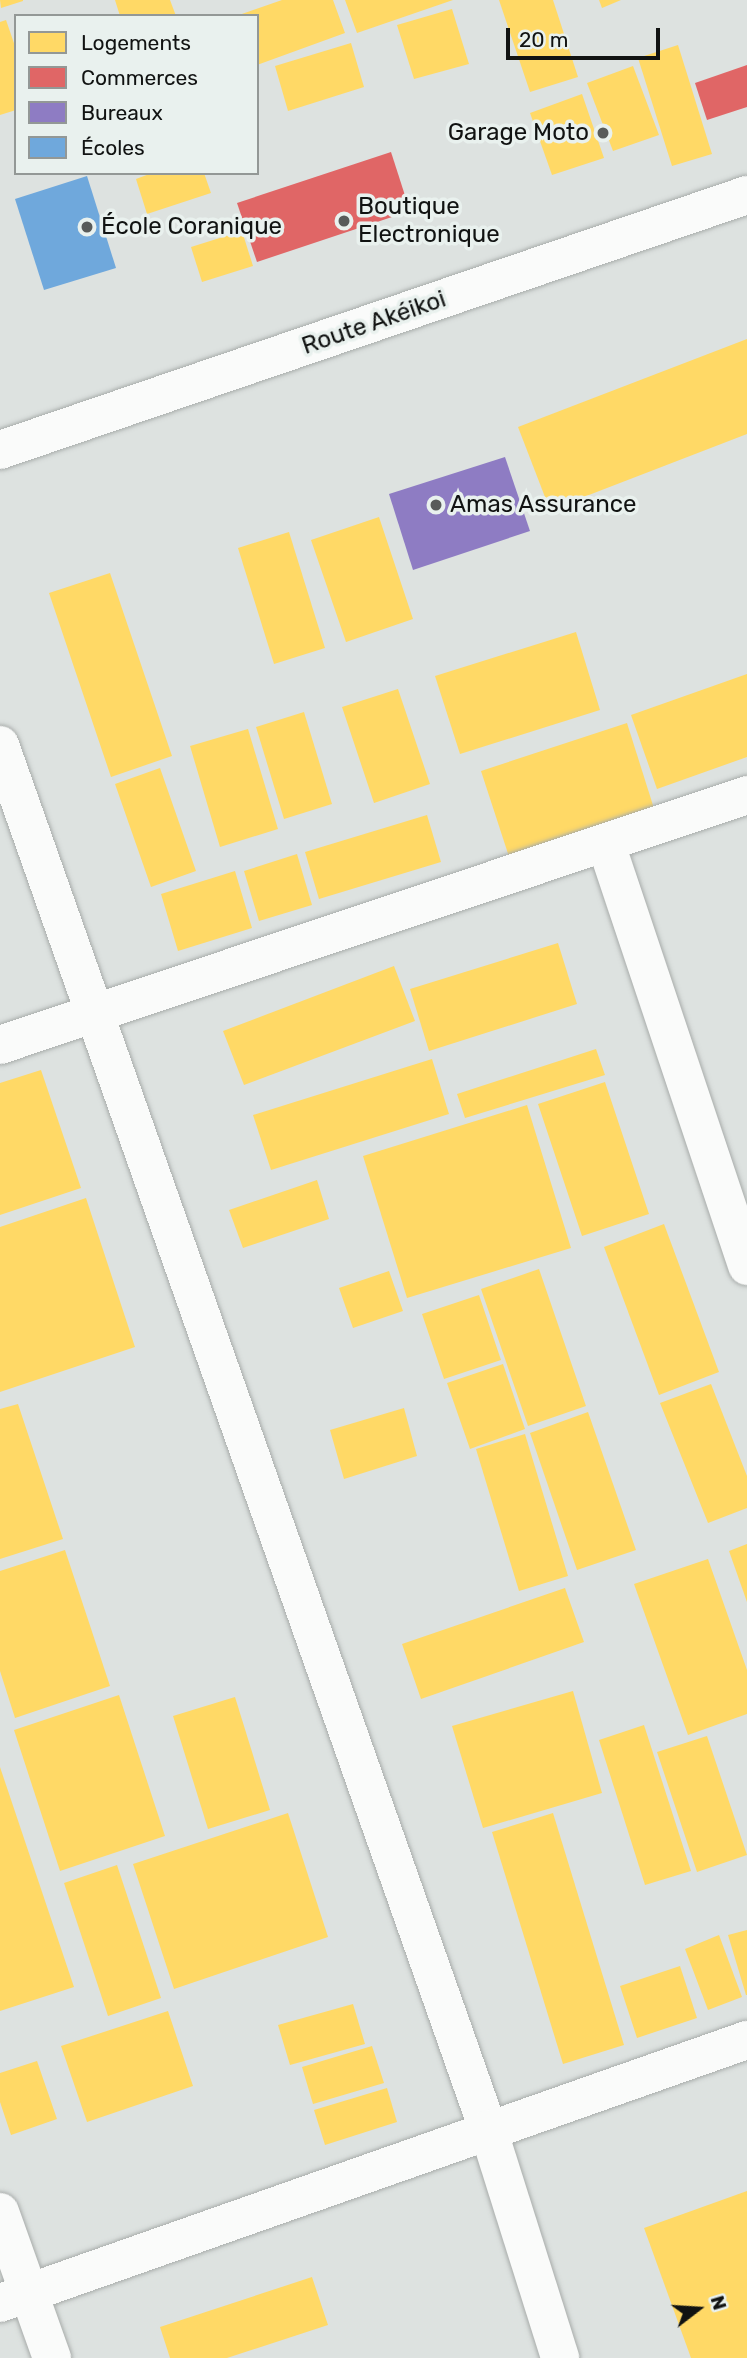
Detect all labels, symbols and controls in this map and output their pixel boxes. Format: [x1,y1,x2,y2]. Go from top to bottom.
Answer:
legend [14,14,259,175]
scale bar [509,14,663,58]
text: 20 m [519,27,568,52]
text: Logements [81,30,191,55]
text: Commerces [81,65,198,90]
text: Bureaux [81,100,163,125]
place label: Garage Moto [448,119,589,147]
marker: Garage Moto [595,125,611,141]
text: Écoles [81,135,145,160]
place label: Boutique Electronique [358,193,500,249]
place label: École Coranique [101,213,282,241]
marker: Boutique Electronique [336,213,352,229]
marker: École Coranique [79,219,95,235]
street label: Route Akéikoi [298,285,450,361]
place label: Amas Assurance [450,491,637,519]
marker: Amas Assurance [428,497,444,513]
north arrow [663,2274,733,2344]
text: N [706,2293,732,2313]

